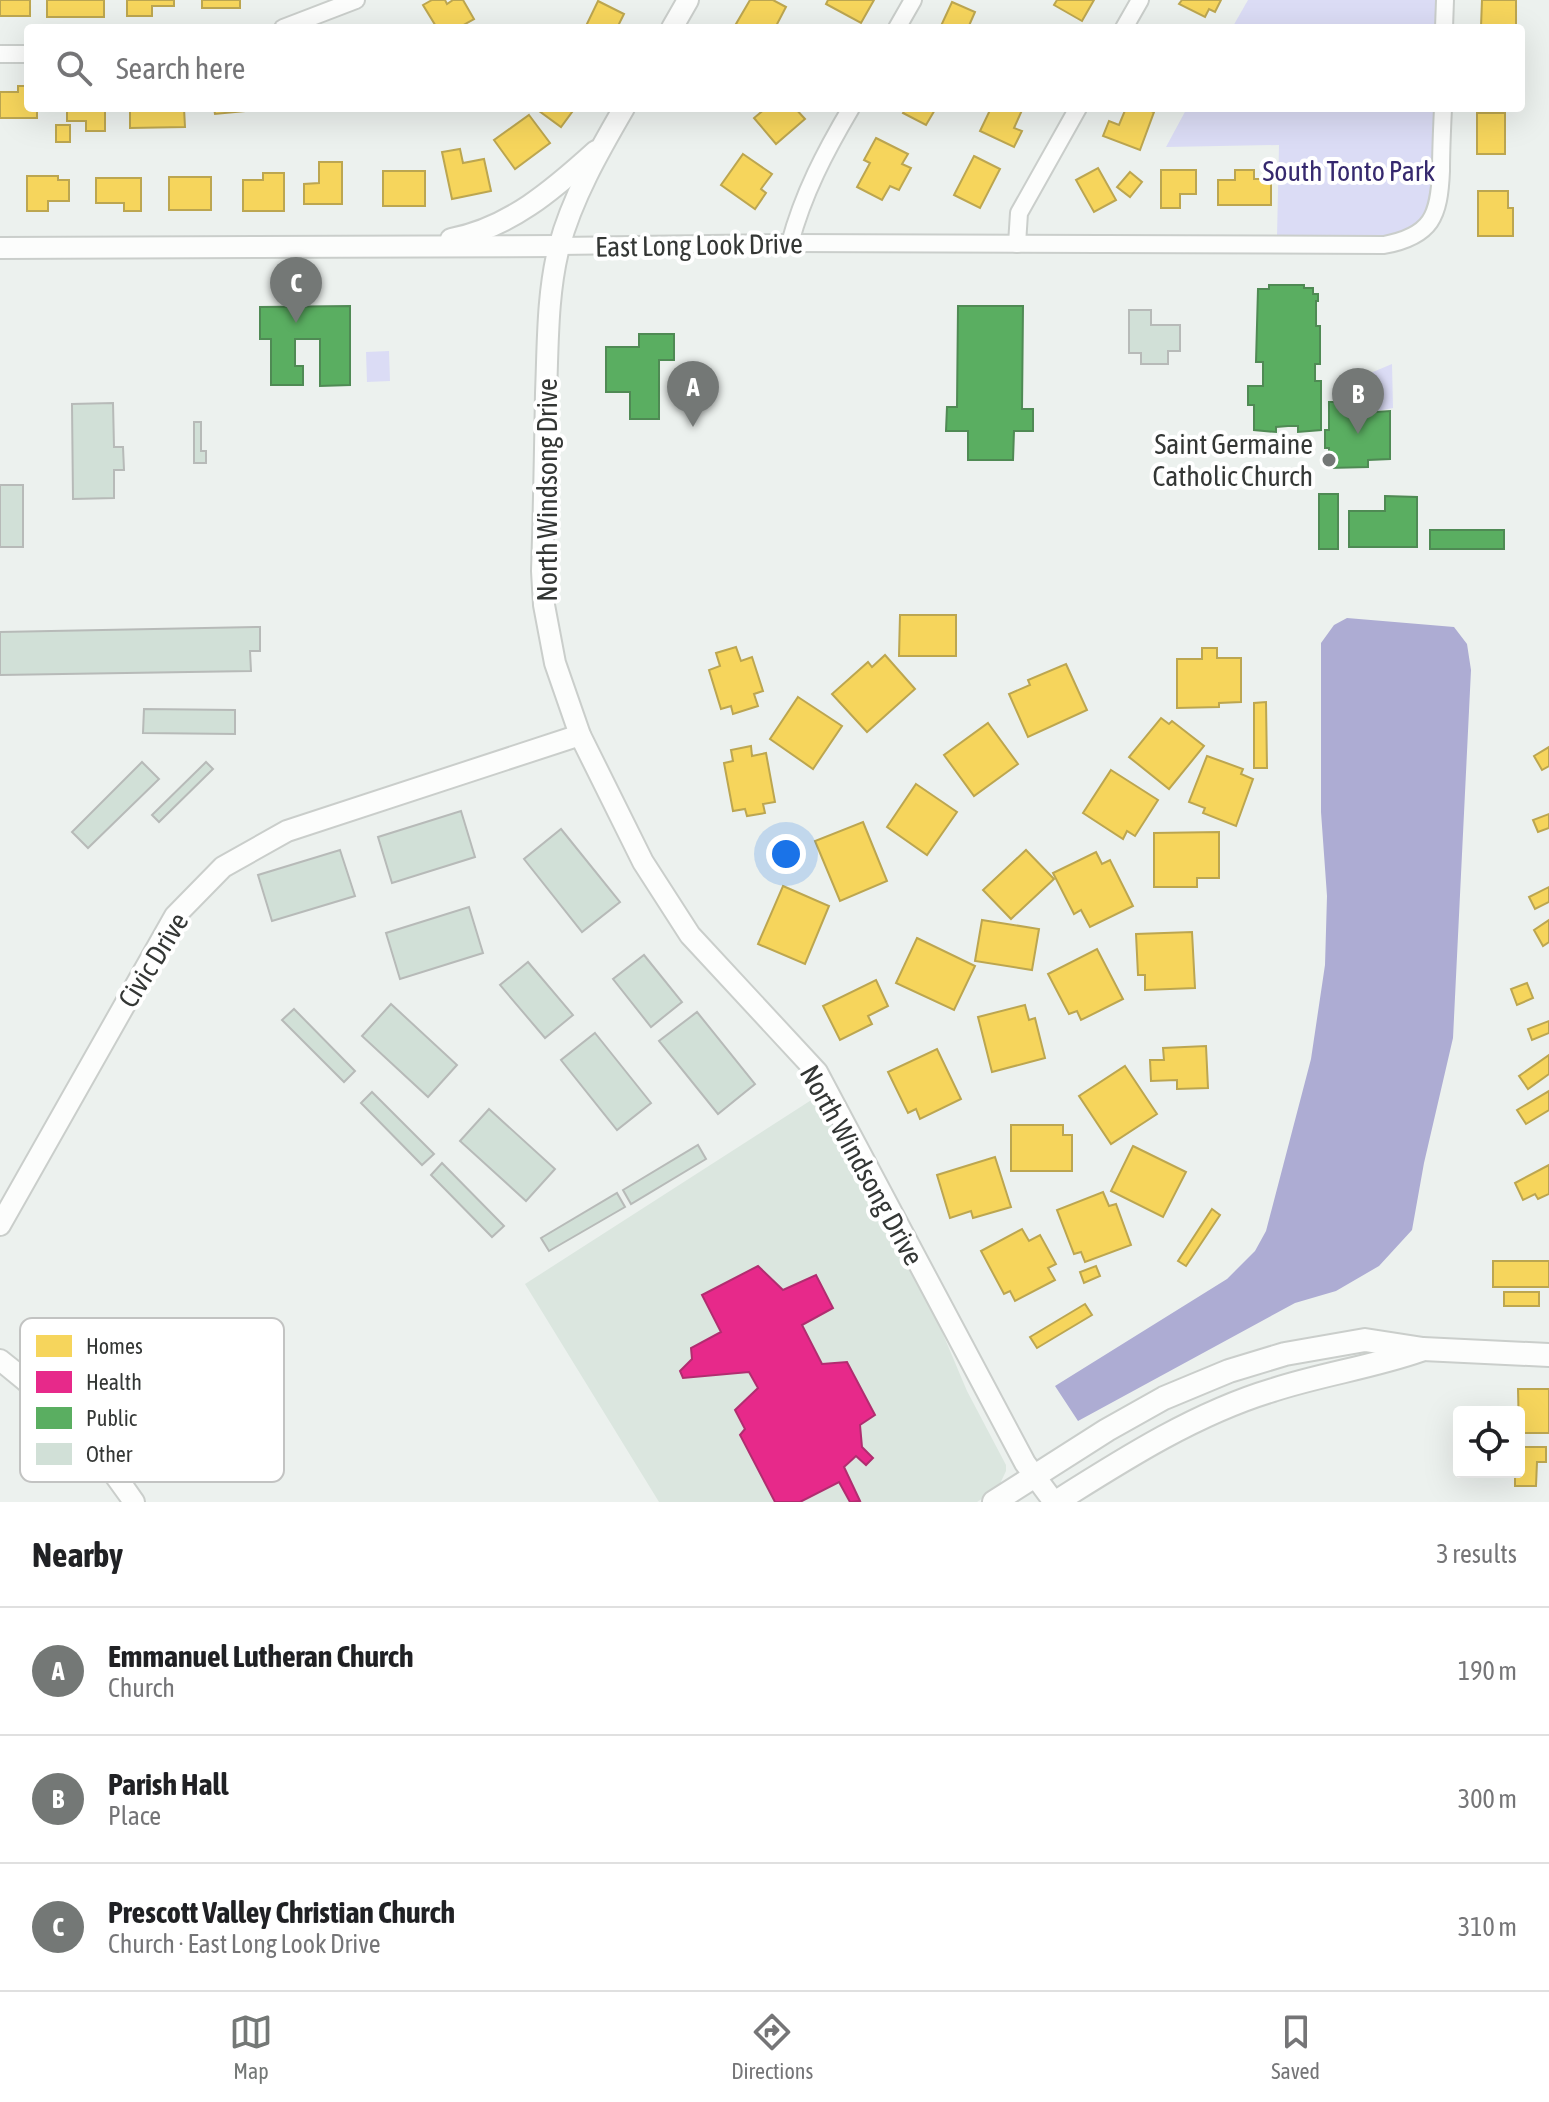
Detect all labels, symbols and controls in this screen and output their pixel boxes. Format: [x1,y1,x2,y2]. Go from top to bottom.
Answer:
search box [24,24,1525,112]
icon: search [52,46,96,90]
text: Search here [116,51,245,85]
park label: South Tonto Park [1263,155,1435,187]
street label: East Long Look Drive [595,227,803,263]
pin: C [270,257,322,323]
pin: A [667,361,719,427]
pin: B [1332,368,1384,434]
street label: North Windsong Drive [531,378,563,602]
place label: Saint Germaine Catholic Church [1153,428,1313,492]
marker: Saint Germaine Catholic Church [1320,451,1338,469]
your location [766,834,806,874]
street label: Civic Drive [111,907,195,1013]
street label: North Windsong Drive [794,1059,930,1271]
legend [20,1318,284,1482]
text: Homes [86,1333,143,1359]
text: Health [86,1369,142,1395]
text: Public [86,1405,138,1431]
map controls [1453,1406,1525,1478]
button: locate [1453,1406,1525,1478]
text: Other [86,1441,133,1467]
text: Nearby [32,1535,123,1574]
text: 3 results [1436,1539,1517,1569]
text: Emmanuel Lutheran Church [108,1639,413,1673]
text: A [52,1656,64,1686]
text: 190 m [1458,1656,1517,1686]
text: Church [108,1673,175,1703]
text: Parish Hall [108,1767,228,1801]
text: B [52,1784,64,1814]
text: 300 m [1458,1784,1517,1814]
text: Place [108,1801,161,1831]
text: Prescott Valley Christian Church [108,1895,455,1929]
text: C [52,1912,64,1942]
text: 310 m [1458,1912,1517,1942]
text: Church · East Long Look Drive [108,1929,380,1959]
tab: Map [229,2010,273,2084]
tab: Directions [731,2010,813,2084]
tab: Saved [1271,2010,1320,2084]

